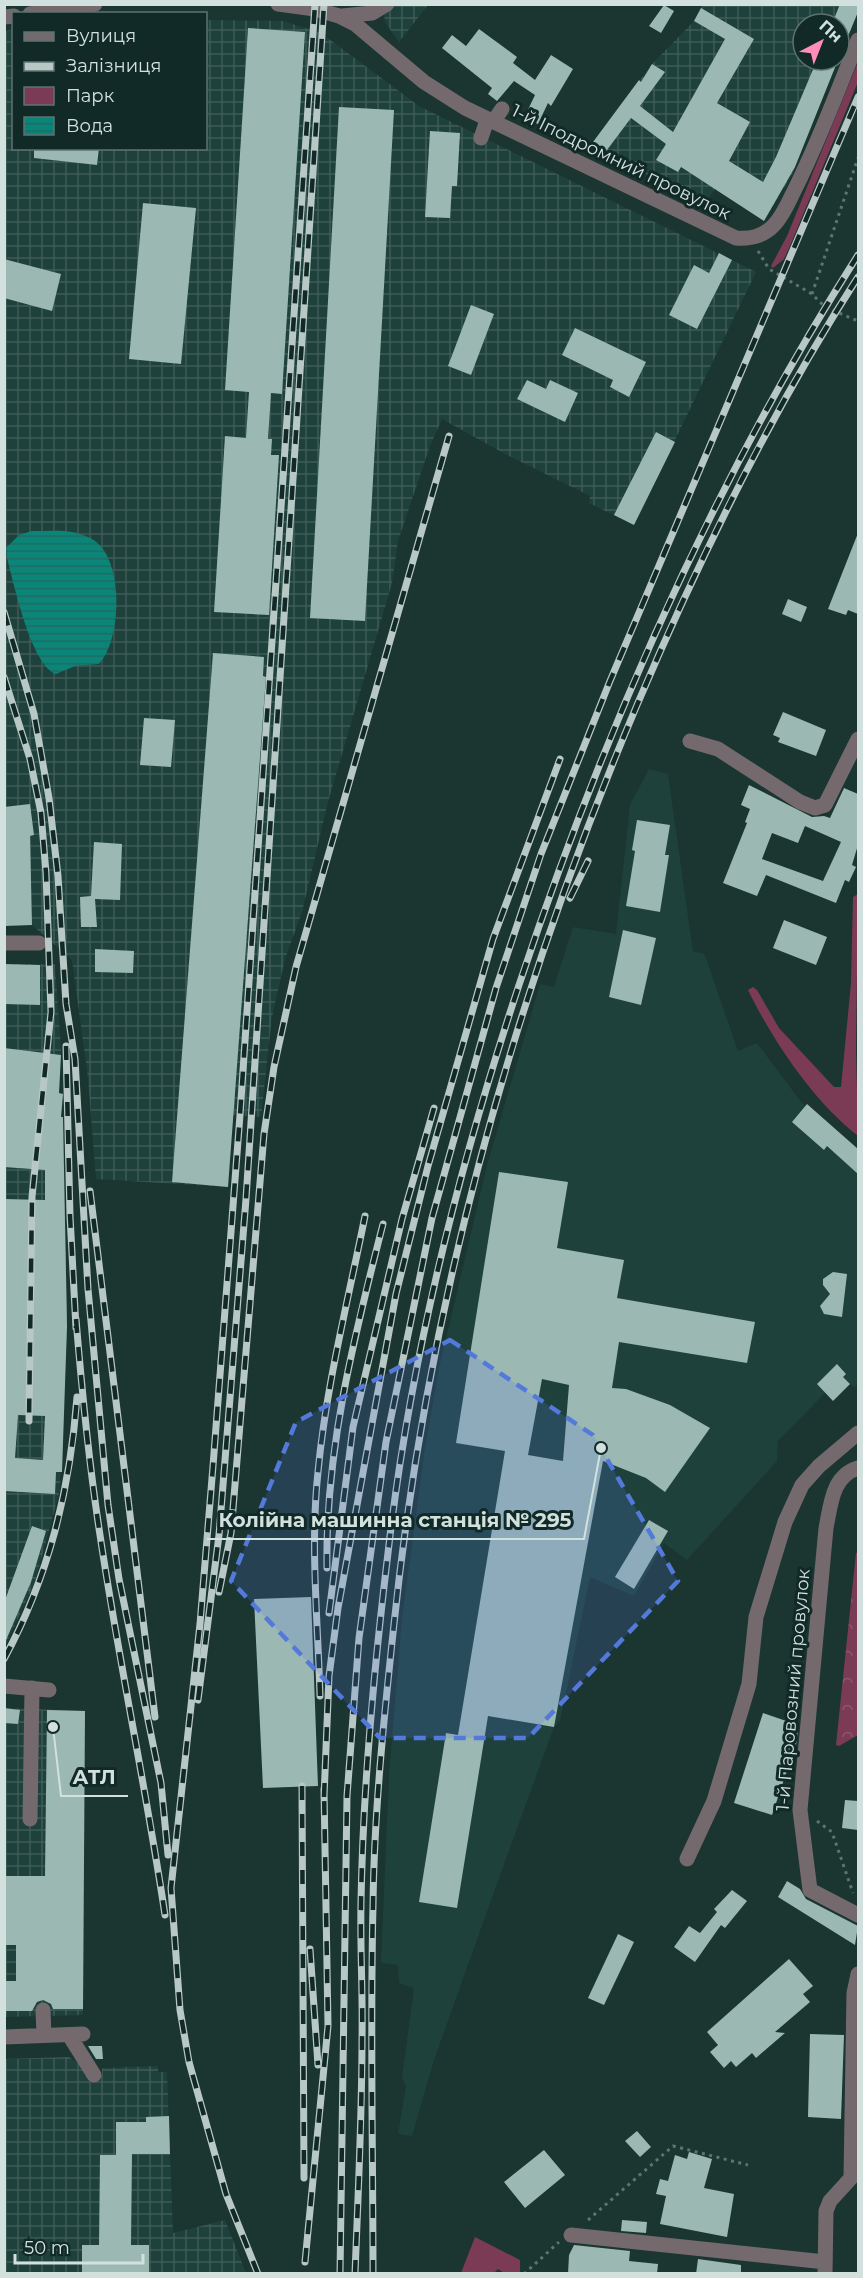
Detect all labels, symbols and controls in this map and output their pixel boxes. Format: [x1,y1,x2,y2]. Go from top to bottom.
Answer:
legend [12,12,207,150]
north arrow [791,12,851,72]
text: Пн [815,16,846,46]
text: Вулиця [66,25,136,47]
text: Залізниця [66,55,161,77]
text: Парк [66,85,115,107]
street label: 1-й Іподромний провулок [508,99,734,225]
text: Вода [66,115,113,137]
callout: Колійна машинна станція № 295 [207,1501,584,1539]
text: Колійна машинна станція № 295 [218,1508,572,1532]
street label: 1-й Паровозний провулок [771,1567,815,1812]
callout: АТЛ [61,1758,128,1796]
text: АТЛ [72,1765,116,1789]
scale bar [15,2227,142,2265]
text: 50 m [24,2237,70,2259]

